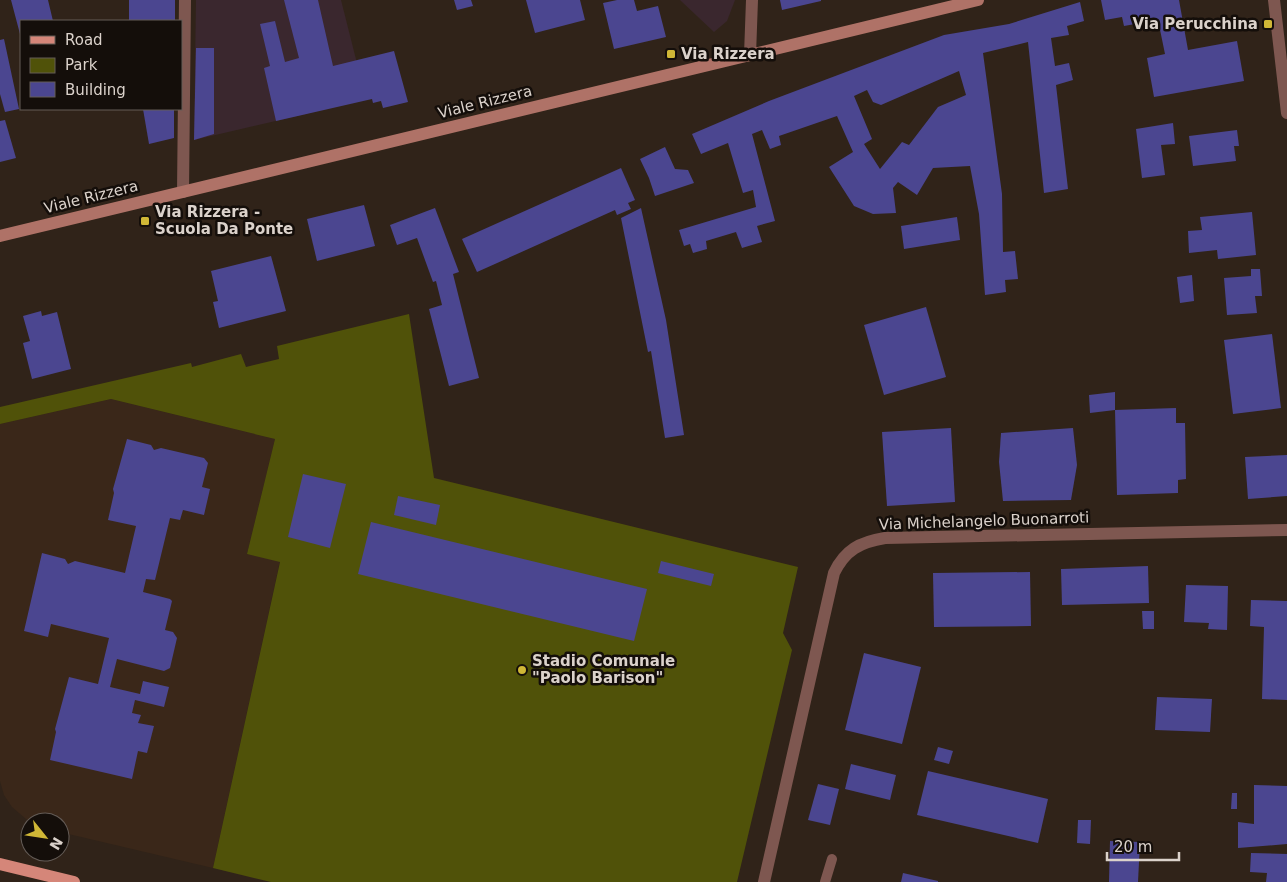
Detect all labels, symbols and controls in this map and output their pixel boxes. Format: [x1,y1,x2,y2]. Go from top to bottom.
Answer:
place label: Via Perucchina [1133,15,1258,33]
marker: Via Perucchina [1262,18,1274,30]
legend [20,20,182,110]
text: Road [65,31,103,49]
place label: Via Rizzera [681,45,775,63]
marker: Via Rizzera [665,48,677,60]
text: Park [65,56,98,74]
text: Building [65,81,126,99]
street label: Viale Rizzera [436,82,534,122]
street label: Viale Rizzera [42,177,140,217]
place label: Via Rizzera - Scuola Da Ponte [155,203,293,238]
marker: Via Rizzera - Scuola Da Ponte [139,215,151,227]
street label: Via Michelangelo Buonarroti [878,508,1090,534]
place label: Stadio Comunale "Paolo Barison" [532,652,675,687]
marker: Stadio Comunale "Paolo Barison" [516,664,528,676]
north arrow [20,812,70,862]
scale bar [1107,830,1180,862]
text: N [46,834,66,853]
text: 20 m [1114,838,1152,856]

